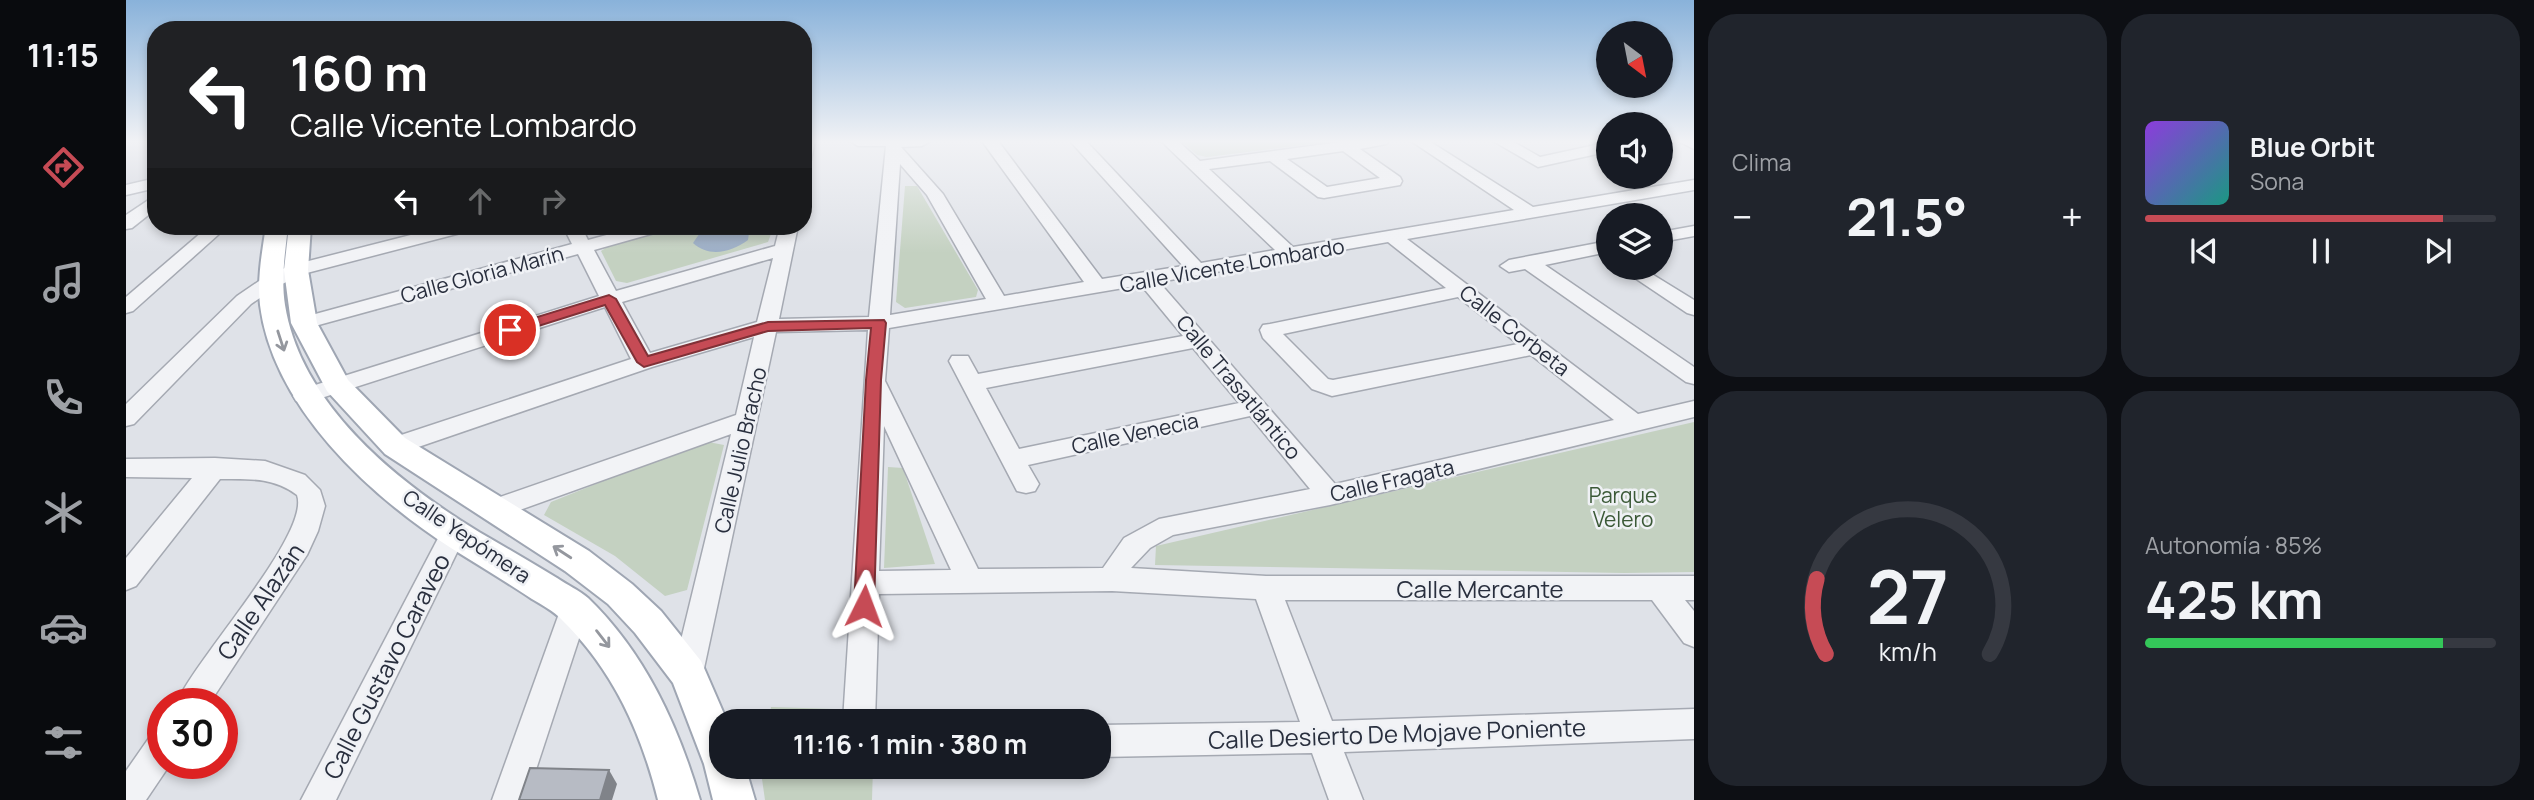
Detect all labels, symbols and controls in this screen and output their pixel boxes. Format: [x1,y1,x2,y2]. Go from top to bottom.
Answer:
north arrow [1596,21,1673,98]
map controls [1596,21,1673,280]
text: 11:15 [27,33,99,77]
text: 160 m [290,39,428,106]
icon: left [175,49,266,140]
text: Calle Vicente Lombardo [290,103,637,147]
button: sound [1596,112,1673,189]
text: Blue Orbit [2250,129,2375,165]
icon: directions [39,143,88,192]
text: Clima [1732,146,1791,178]
text: Sona [2250,165,2304,197]
text: 21.5° [1846,181,1967,252]
icon: left [388,182,426,220]
icon: ahead [461,182,499,220]
icon: right [534,182,572,220]
text: − [1732,190,1753,242]
text: + [2061,190,2083,242]
button: layers [1596,203,1673,280]
street label: Calle Vicente Lombardo [1117,231,1347,299]
icon: previous [2185,232,2223,270]
icon: pause [2302,232,2340,270]
icon: next [2419,232,2457,270]
street label: Calle Gloria Marín [397,239,567,309]
icon: music [39,258,88,307]
street label: Calle Corbeta [1454,278,1576,382]
pin [480,300,540,360]
street label: Calle Trasatlántico [1170,309,1308,465]
icon: arrive [491,311,529,349]
one-way arrow [275,330,288,352]
street label: Calle Julio Bracho [707,364,773,536]
icon: phone [39,373,88,422]
street label: Calle Venecia [1069,406,1201,460]
street label: Calle Fragata [1327,452,1457,508]
park label: Parque Velero [1589,481,1657,533]
street label: Calle Yepómera [398,483,536,589]
icon: climate [39,488,88,537]
text: Autonomía · 85% [2145,529,2322,561]
street label: Calle Alazán [209,536,311,666]
one-way arrow [553,545,573,559]
text: 27 [1866,547,1949,647]
street label: Calle Gustavo Caraveo [315,548,457,784]
text: 425 km [2145,564,2323,635]
position arrow [827,569,901,643]
street label: Calle Mercante [1396,572,1564,605]
icon: car [39,603,88,652]
one-way arrow [595,630,610,648]
text: km/h [1878,634,1937,669]
speed limit sign: 30 [147,688,238,779]
street label: Calle Desierto De Mojave Poniente [1208,710,1586,756]
icon: filters [39,718,88,767]
text: 11:16 · 1 min · 380 m [793,726,1027,762]

